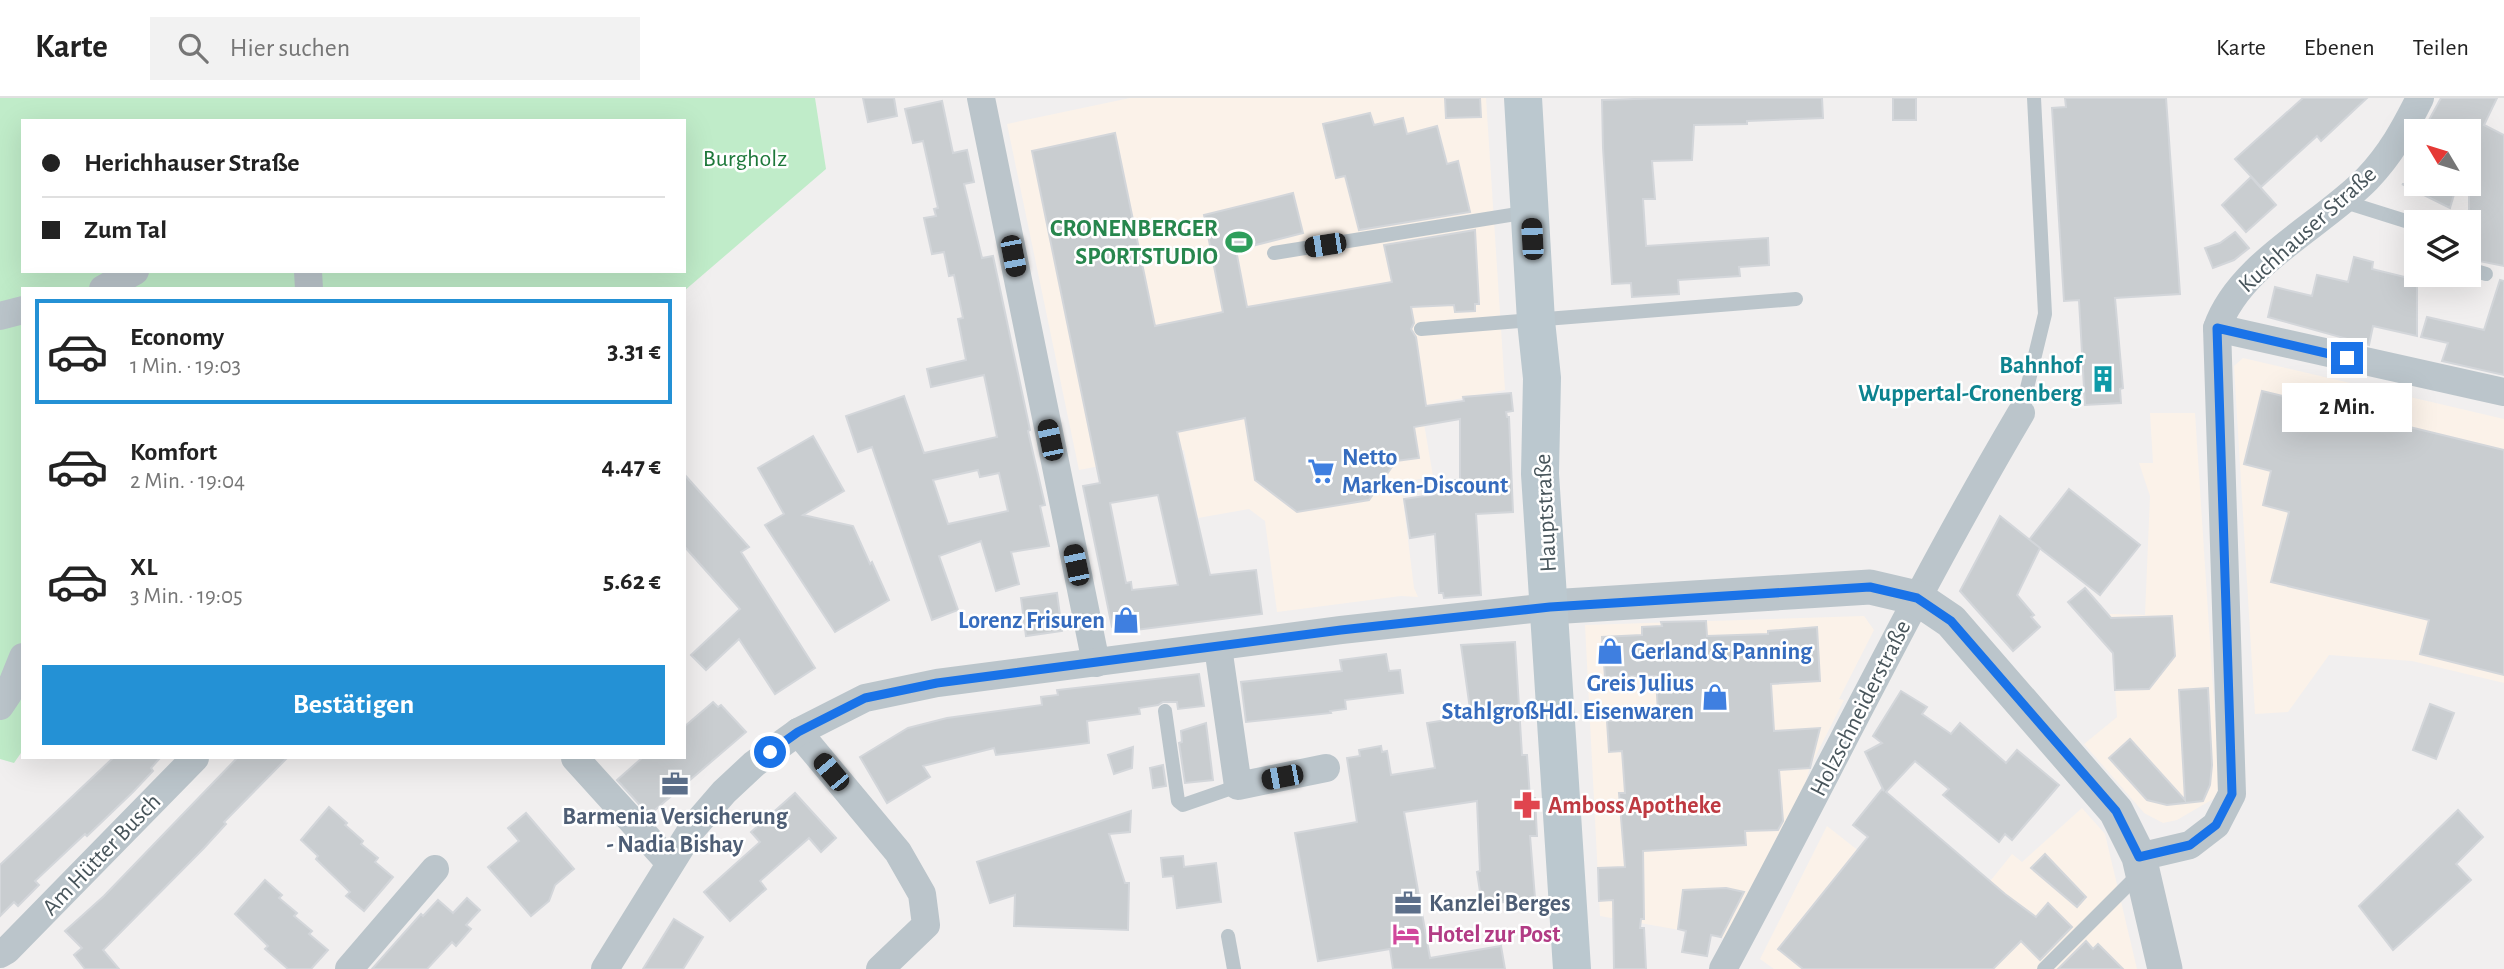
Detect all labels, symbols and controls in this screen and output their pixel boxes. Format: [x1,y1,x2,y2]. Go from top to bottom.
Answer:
search box [150,17,640,80]
icon: search [174,29,212,67]
text: Karte [35,31,108,64]
text: Hier suchen [230,35,350,61]
text: Karte [2216,36,2266,60]
text: Ebenen [2304,36,2375,60]
text: Teilen [2413,36,2469,60]
north arrow [2404,119,2482,196]
map controls [2404,119,2481,287]
park label: Burgholz [703,147,787,171]
text: Herichhauser Straße [84,150,299,176]
street label: Kuchhauser Straße [2234,162,2381,298]
button: layers [2404,210,2481,287]
text: Zum Tal [84,217,167,243]
place label: CRONENBERGER SPORTSTUDIO [1050,217,1218,269]
car [1521,217,1544,261]
sports icon: CRONENBERGER SPORTSTUDIO [1224,227,1254,257]
car [1303,231,1348,259]
car [999,233,1028,279]
icon: car [46,320,109,383]
text: Economy [130,324,224,350]
text: 3.31 € [607,338,661,364]
route end [2331,342,2363,374]
place label: Bahnhof Wuppertal-Cronenberg [1858,354,2084,406]
text: 1 Min. · 19:03 [130,355,241,378]
building icon: Bahnhof Wuppertal-Cronenberg [2088,364,2118,394]
callout: 2 Min. [2282,382,2412,432]
text: 2 Min. [2319,396,2375,419]
car [1036,417,1065,463]
icon: car [46,435,109,498]
text: Komfort [130,439,217,465]
place label: Netto Marken-Discount [1342,446,1508,498]
text: 4.47 € [602,453,661,479]
street label: Hauptstraße [1531,453,1561,573]
supermarket icon: Netto Marken-Discount [1306,456,1336,486]
text: 2 Min. · 19:04 [130,470,245,493]
car [1062,542,1091,588]
icon: car [46,550,109,613]
text: XL [130,554,157,580]
text: 5.62 € [603,568,661,594]
text: 3 Min. · 19:05 [130,585,243,608]
shop icon: Lorenz Frisuren [1111,605,1141,635]
place label: Lorenz Frisuren [958,609,1105,633]
street label: Holzschneiderstraße [1806,617,1916,800]
shop icon: Gerland & Panning [1595,636,1625,666]
place label: Gerland & Panning [1631,640,1813,664]
button: Bestätigen [42,665,665,745]
place label: Greis Julius StahlgroßHdl. Eisenwaren [1441,672,1694,724]
shop icon: Greis Julius StahlgroßHdl. Eisenwaren [1700,682,1730,712]
route start [754,736,786,768]
car [810,749,853,795]
car [1260,763,1305,791]
office icon: Barmenia Versicherung - Nadia Bishay [660,769,690,799]
street label: Am Hütter Busch [38,789,165,920]
pharmacy icon: Amboss Apotheke [1512,790,1542,820]
place label: Amboss Apotheke [1548,794,1721,818]
place label: Barmenia Versicherung - Nadia Bishay [562,805,789,857]
office icon: Kanzlei Berges [1393,888,1423,918]
place label: Kanzlei Berges [1429,892,1570,916]
hotel icon: Hotel zur Post [1391,919,1421,949]
place label: Hotel zur Post [1427,923,1560,947]

